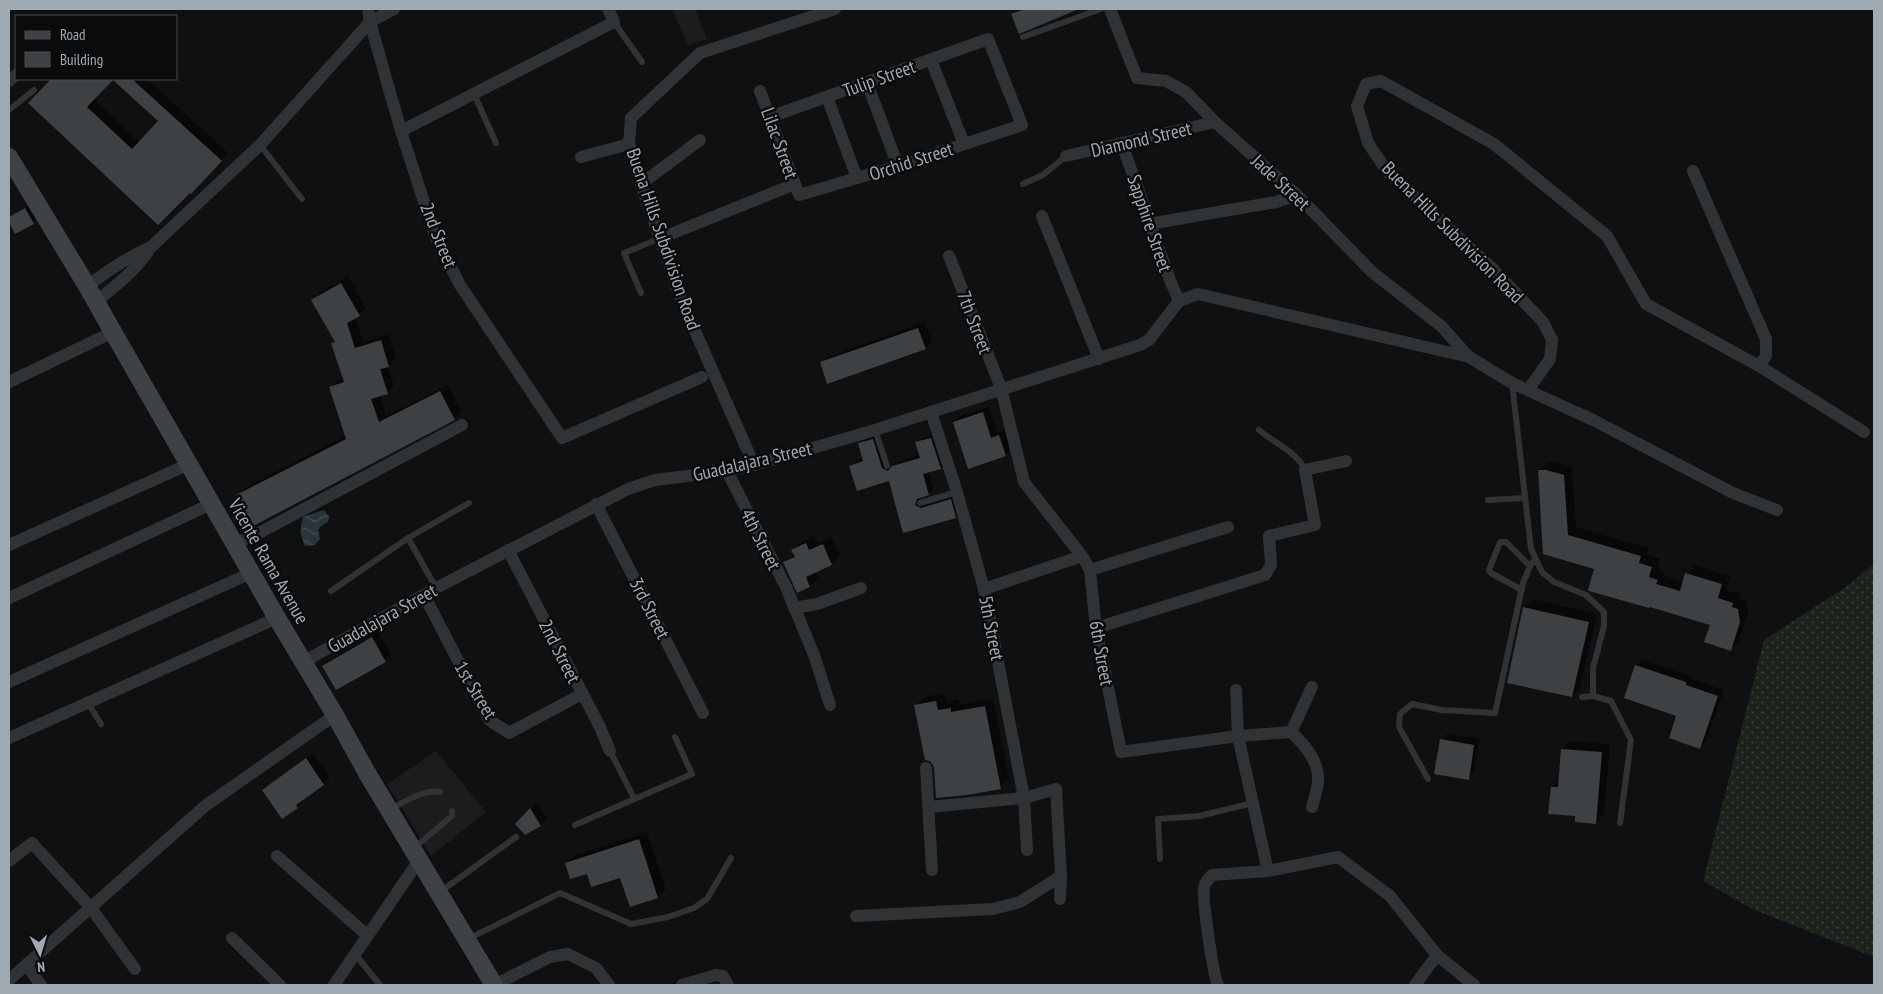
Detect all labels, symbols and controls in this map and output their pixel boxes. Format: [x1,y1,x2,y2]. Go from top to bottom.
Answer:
legend [15,15,178,80]
text: Road [60,25,86,44]
text: Building [60,50,103,69]
street label: Tulip Street [840,54,919,102]
street label: Lilac Street [756,104,804,183]
street label: Diamond Street [1089,116,1194,162]
street label: Orchid Street [866,136,957,186]
street label: Buena Hills Subdivision Road [622,145,706,333]
street label: Jade Street [1246,148,1316,216]
street label: Buena Hills Subdivision Road [1377,156,1529,308]
street label: Sapphire Street [1122,171,1178,275]
street label: 2nd Street [415,199,463,272]
street label: 7th Street [952,287,998,358]
street label: Guadalajara Street [690,436,814,486]
street label: Vicente Rama Avenue [223,493,315,628]
street label: 4th Street [735,504,787,574]
street label: 3rd Street [624,573,676,643]
street label: Guadalajara Street [323,578,441,658]
street label: 5th Street [974,594,1010,663]
street label: 2nd Street [534,615,587,688]
street label: 6th Street [1084,619,1120,688]
street label: 1st Street [449,657,503,724]
north arrow [15,929,65,979]
text: N [37,958,46,976]

